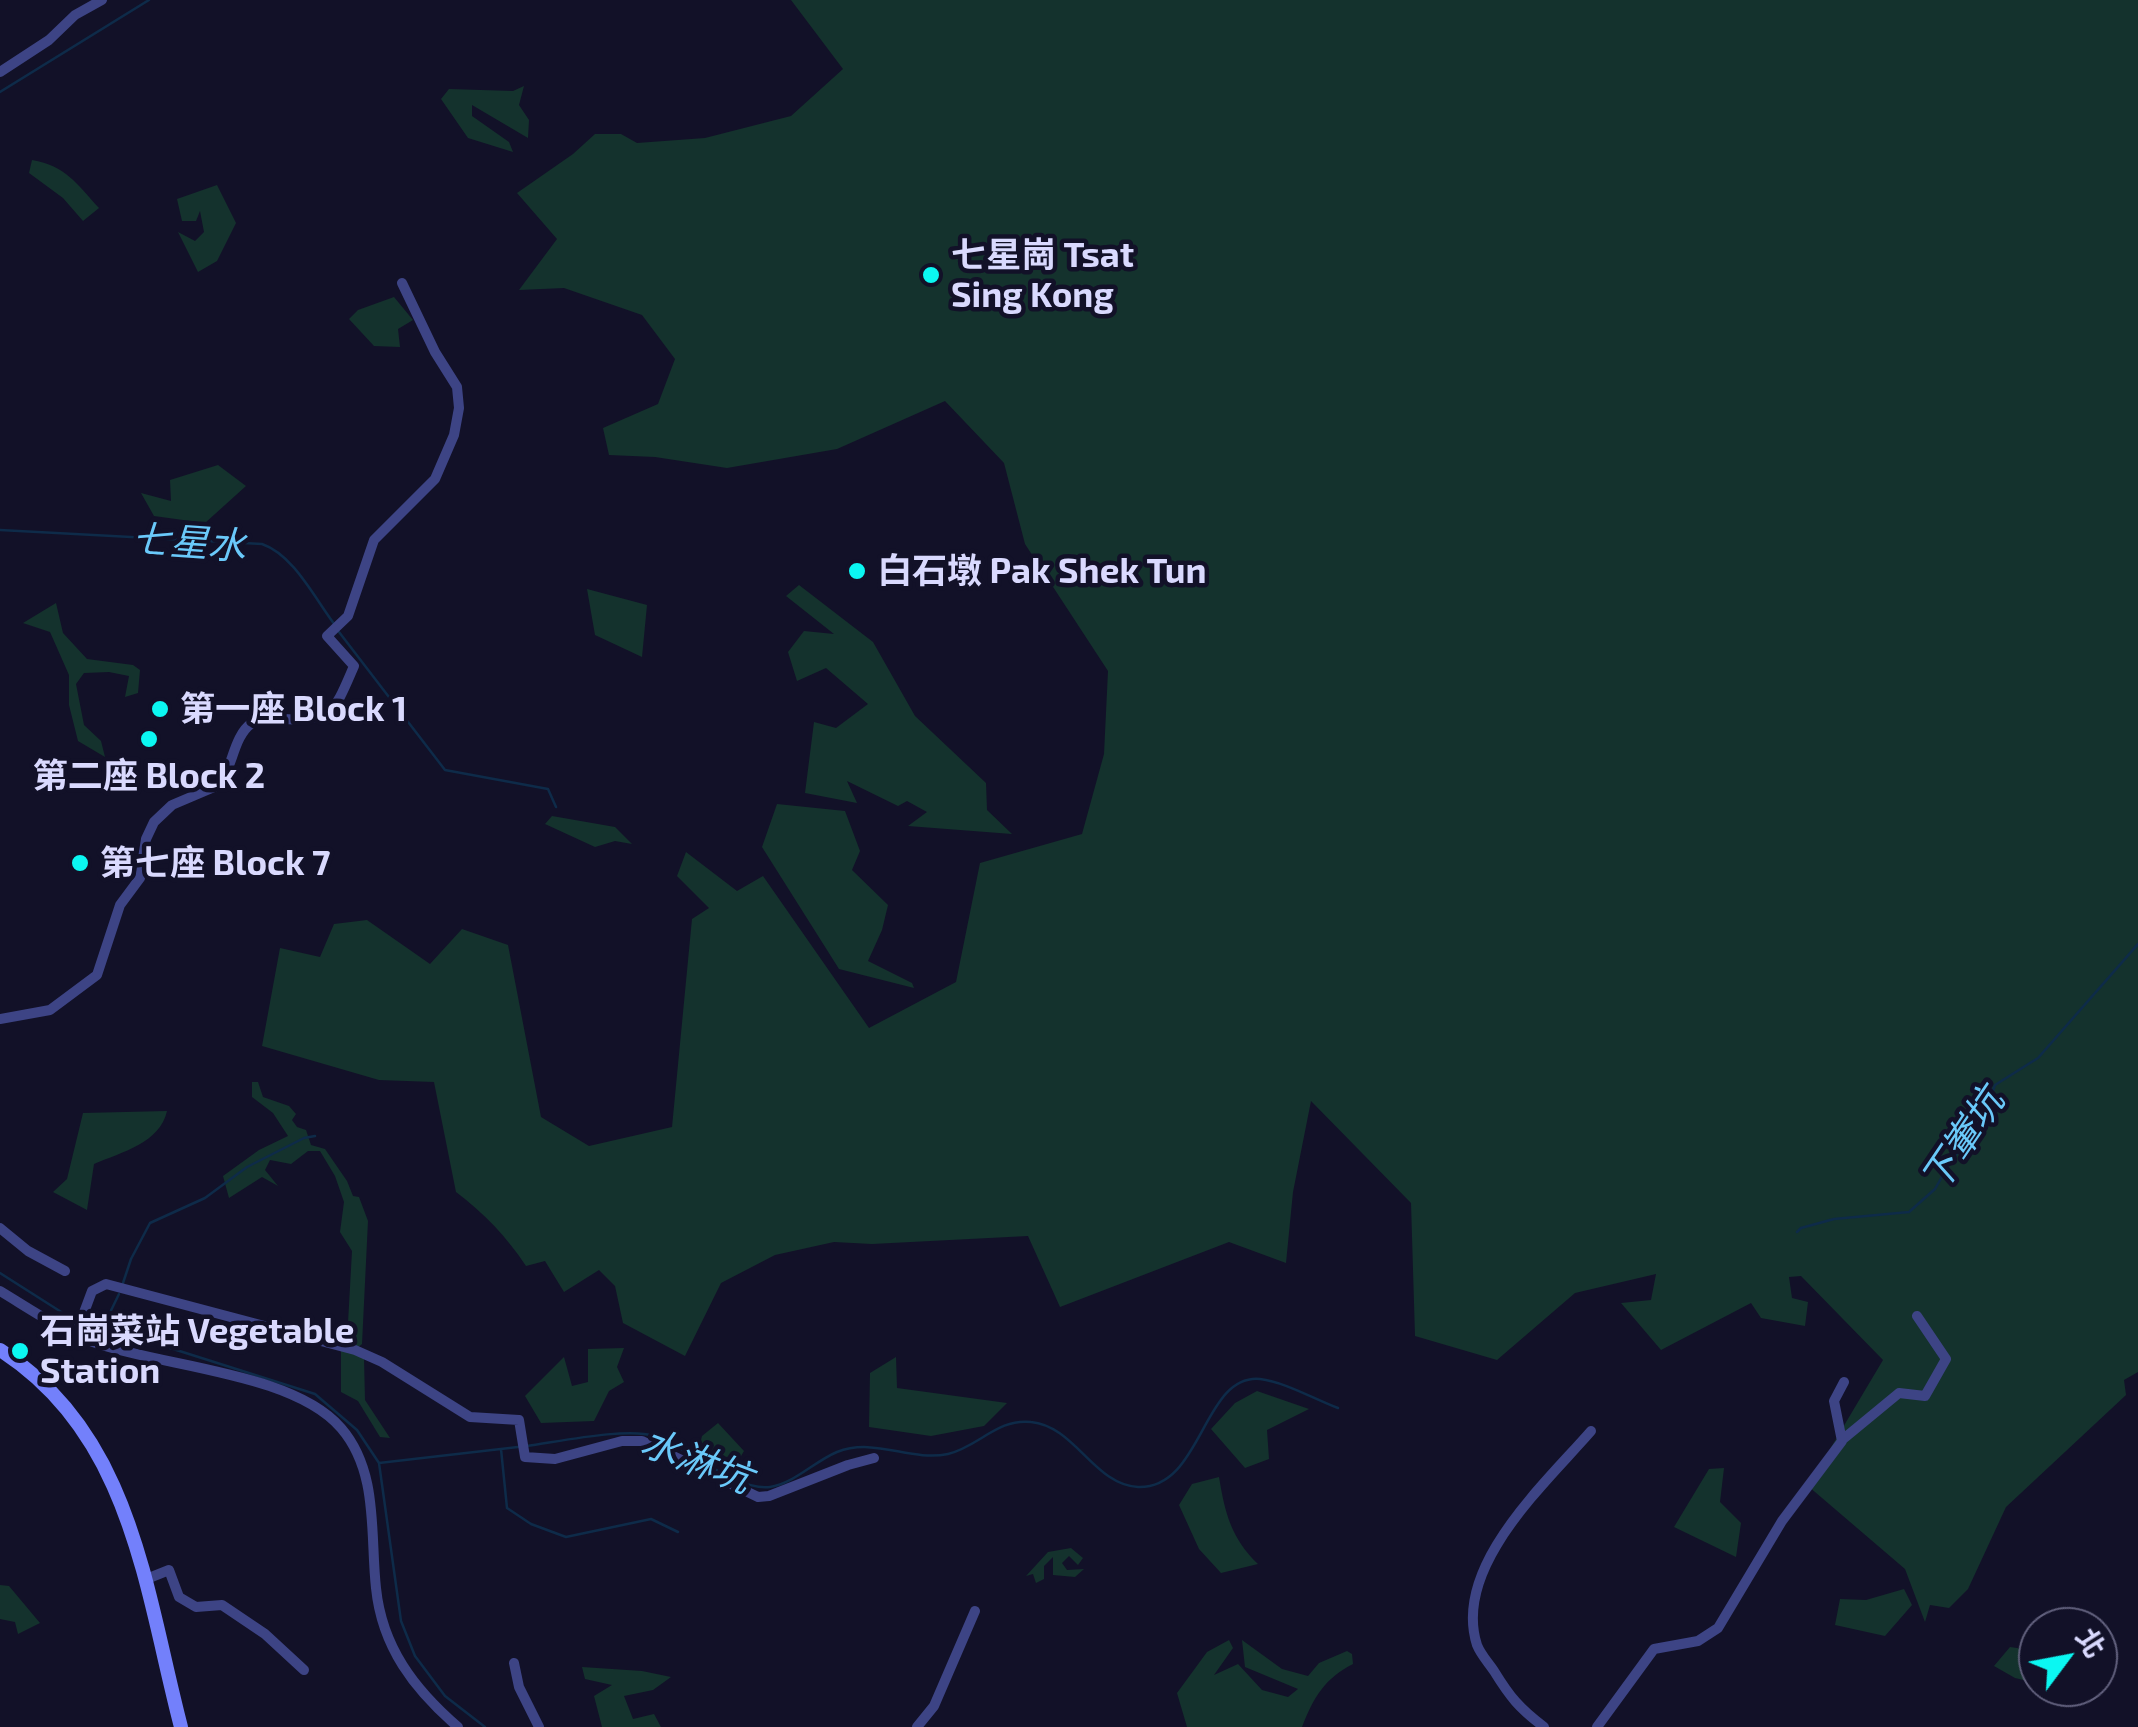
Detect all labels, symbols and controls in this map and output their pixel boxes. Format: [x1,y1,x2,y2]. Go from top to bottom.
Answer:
place label: 七星崗 Tsat Sing Kong [951,234,1134,316]
marker: 七星崗 Tsat Sing Kong [920,264,942,286]
water label: 七星水 [131,516,247,570]
place label: 白石墩 Pak Shek Tun [877,550,1207,592]
marker: 白石墩 Pak Shek Tun [846,560,868,582]
place label: 第一座 Block 1 [180,688,407,730]
marker: 第一座 Block 1 [149,698,171,720]
marker: 第二座 Block 2 [138,728,160,750]
place label: 第二座 Block 2 [33,755,265,797]
place label: 第七座 Block 7 [100,842,331,884]
marker: 第七座 Block 7 [69,852,91,874]
water label: 下輋坑 [1912,1080,2014,1200]
place label: 石崗菜站 Vegetable Station [40,1310,355,1392]
marker: 石崗菜站 Vegetable Station [9,1340,31,1362]
water label: 水淋坑 [635,1419,757,1503]
north arrow [2018,1607,2118,1707]
text: 北 [2070,1621,2114,1663]

